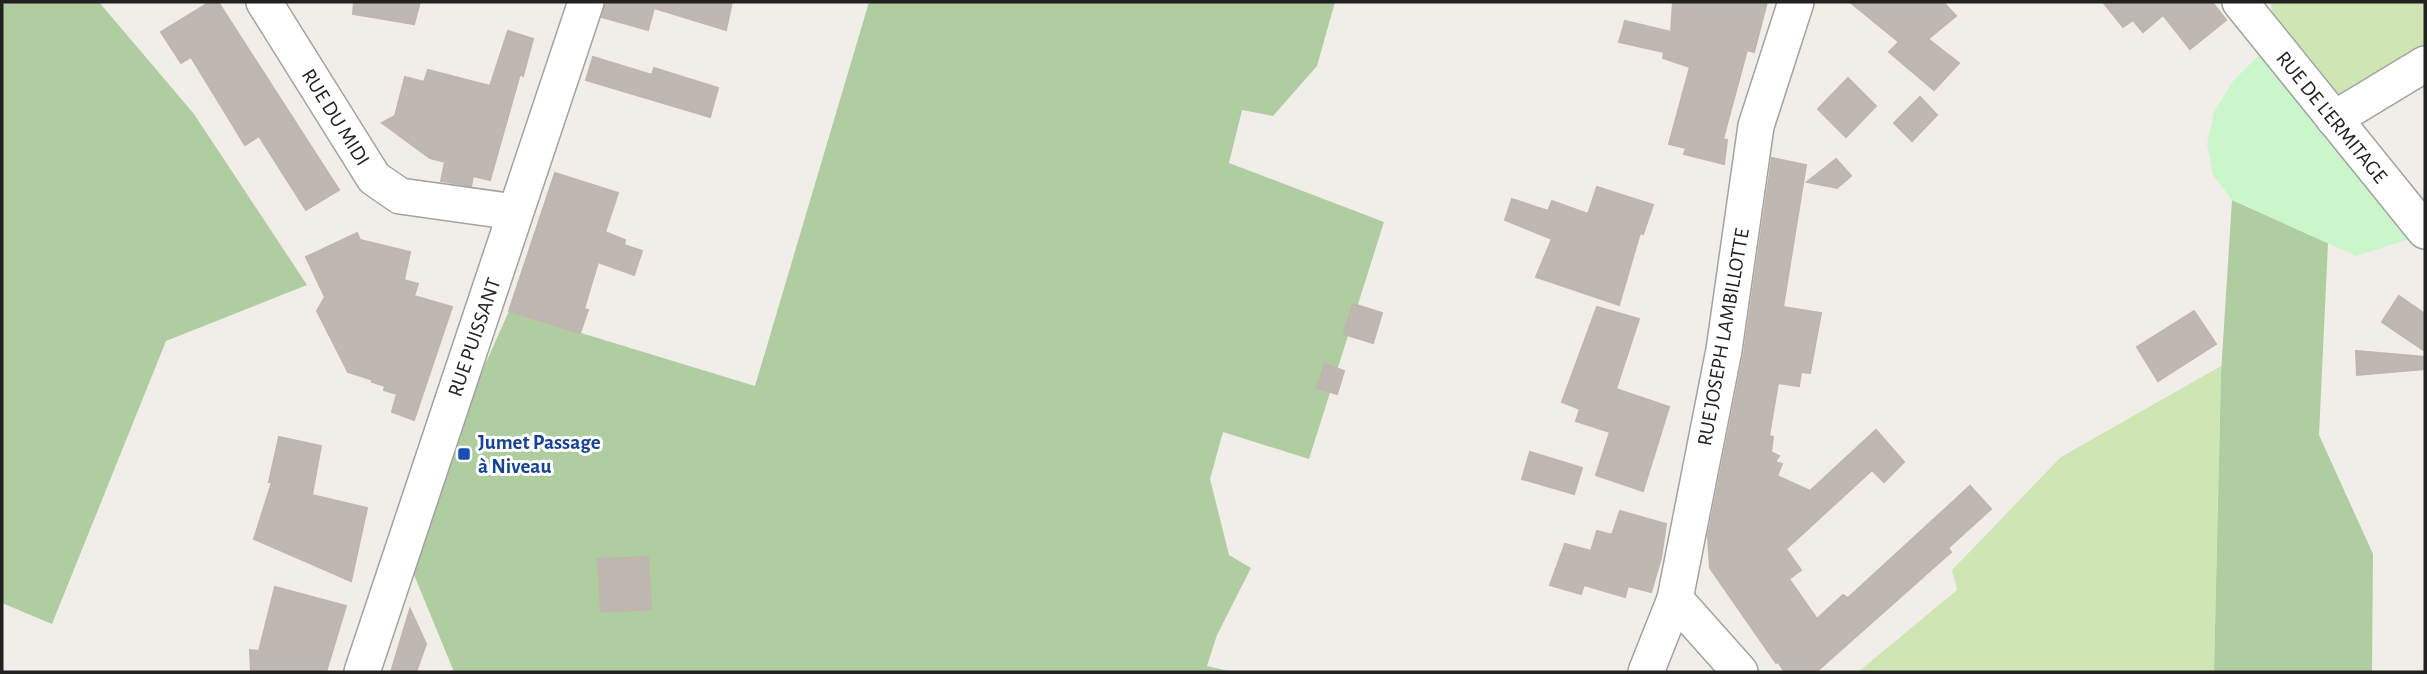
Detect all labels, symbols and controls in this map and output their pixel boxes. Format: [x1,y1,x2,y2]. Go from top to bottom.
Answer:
street label: RUE DE L'ERMITAGE [2272,47,2391,187]
street label: RUE DU MIDI [298,65,374,169]
street label: RUE JOSEPH LAMBILLOTTE [1694,227,1753,448]
street label: RUE PUISSANT [444,275,505,399]
place label: Jumet Passage à Niveau [478,432,601,477]
marker: Jumet Passage à Niveau [456,446,472,462]

